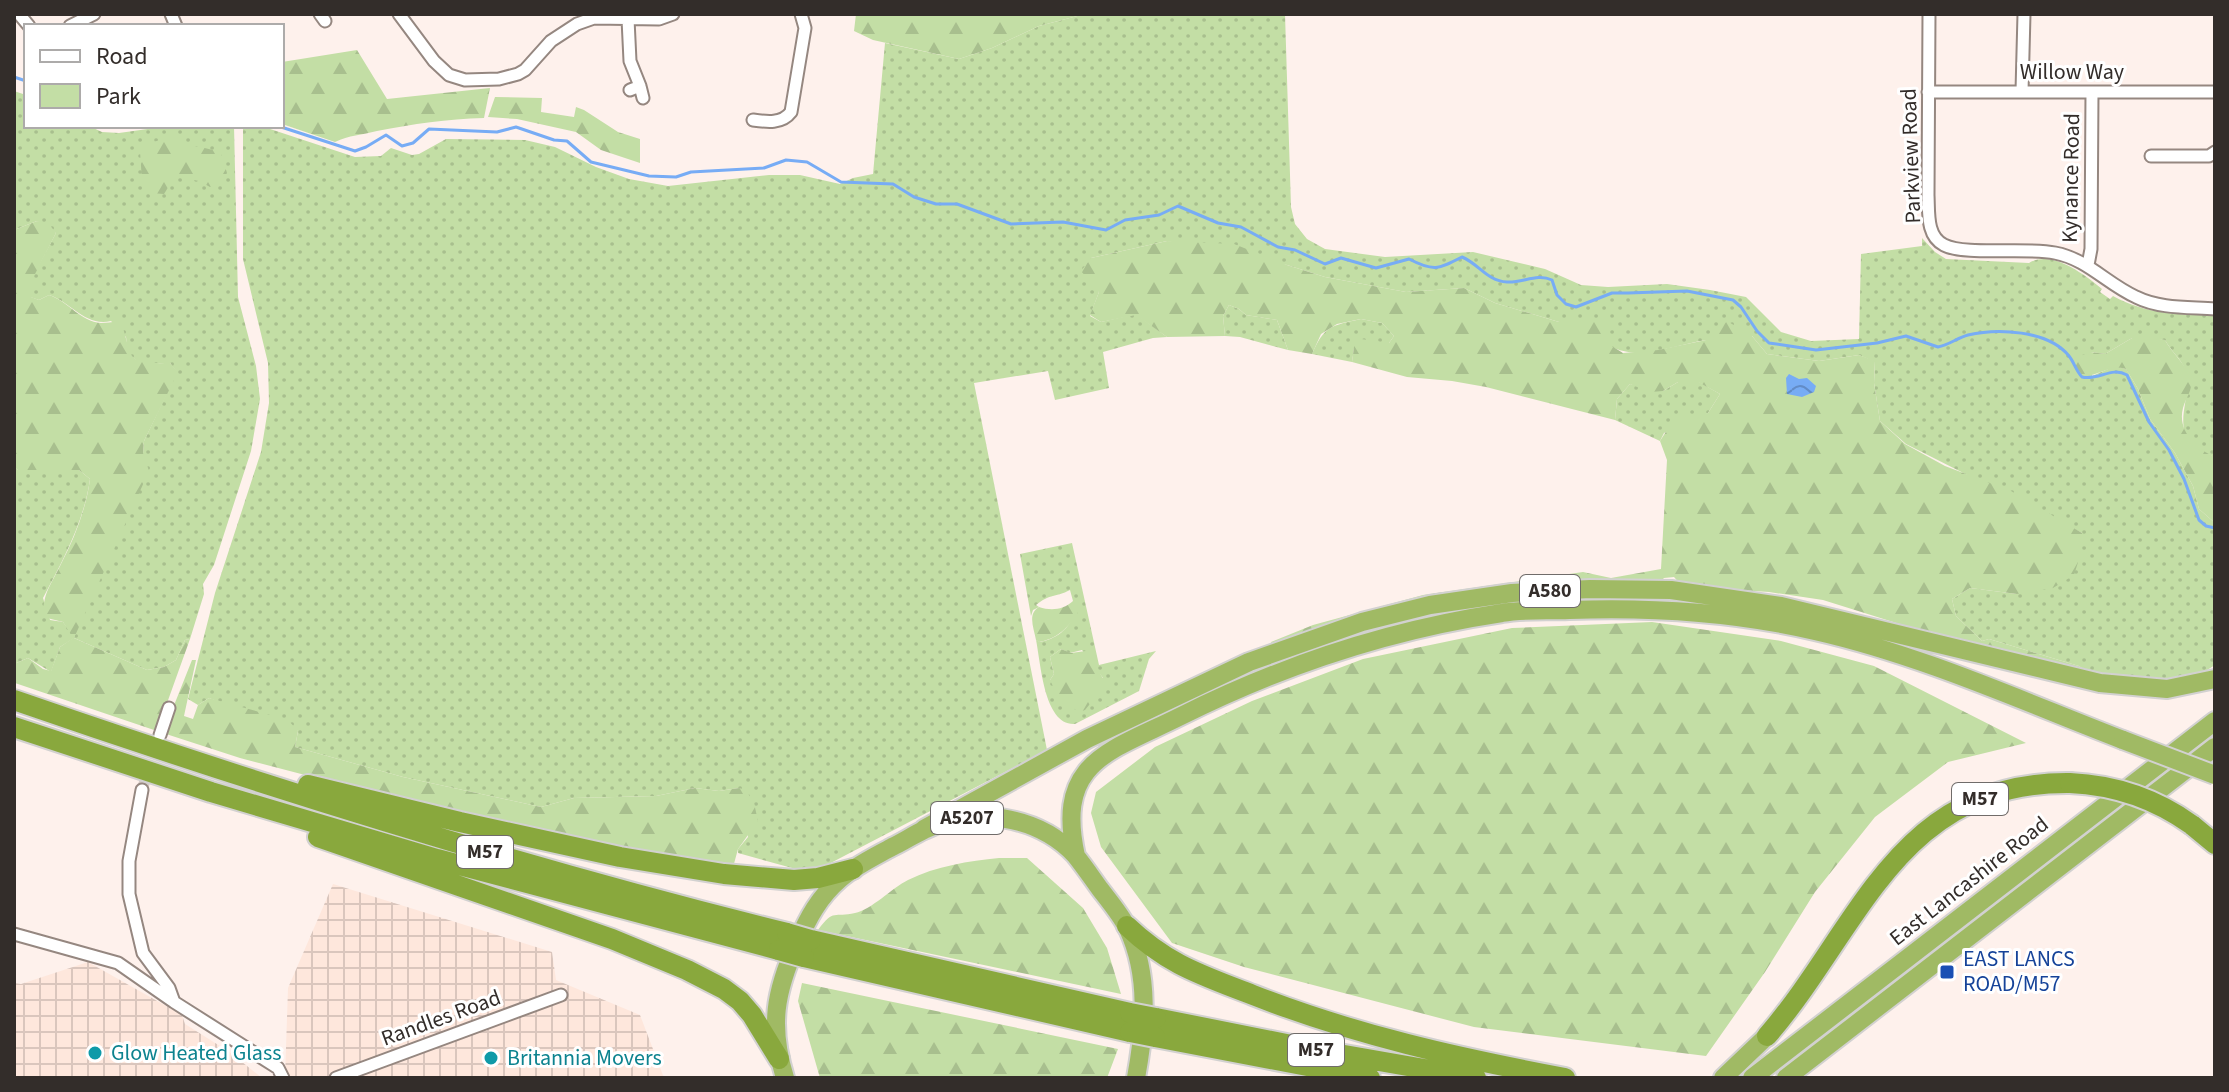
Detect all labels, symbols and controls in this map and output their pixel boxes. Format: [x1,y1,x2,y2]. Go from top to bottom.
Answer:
legend [24,24,284,128]
text: Road [96,39,148,74]
street label: Willow Way [2020,56,2125,88]
text: Park [96,79,141,114]
street label: Parkview Road [1893,88,1929,224]
street label: Kynance Road [2054,113,2088,243]
road number: A580 [1520,575,1580,607]
road number: M57 [1952,783,2008,815]
road number: A5207 [931,802,1003,834]
street label: East Lancashire Road [1882,808,2056,954]
road number: M57 [457,836,513,868]
place label: EAST LANCS ROAD/M57 [1963,943,2075,1000]
marker: EAST LANCS ROAD/M57 [1938,963,1956,981]
street label: Randles Road [377,982,505,1054]
road number: M57 [1288,1034,1344,1066]
place label: Glow Heated Glass [111,1037,281,1069]
place label: Britannia Movers [507,1042,662,1074]
marker: Glow Heated Glass [86,1044,104,1062]
marker: Britannia Movers [482,1049,500,1067]

